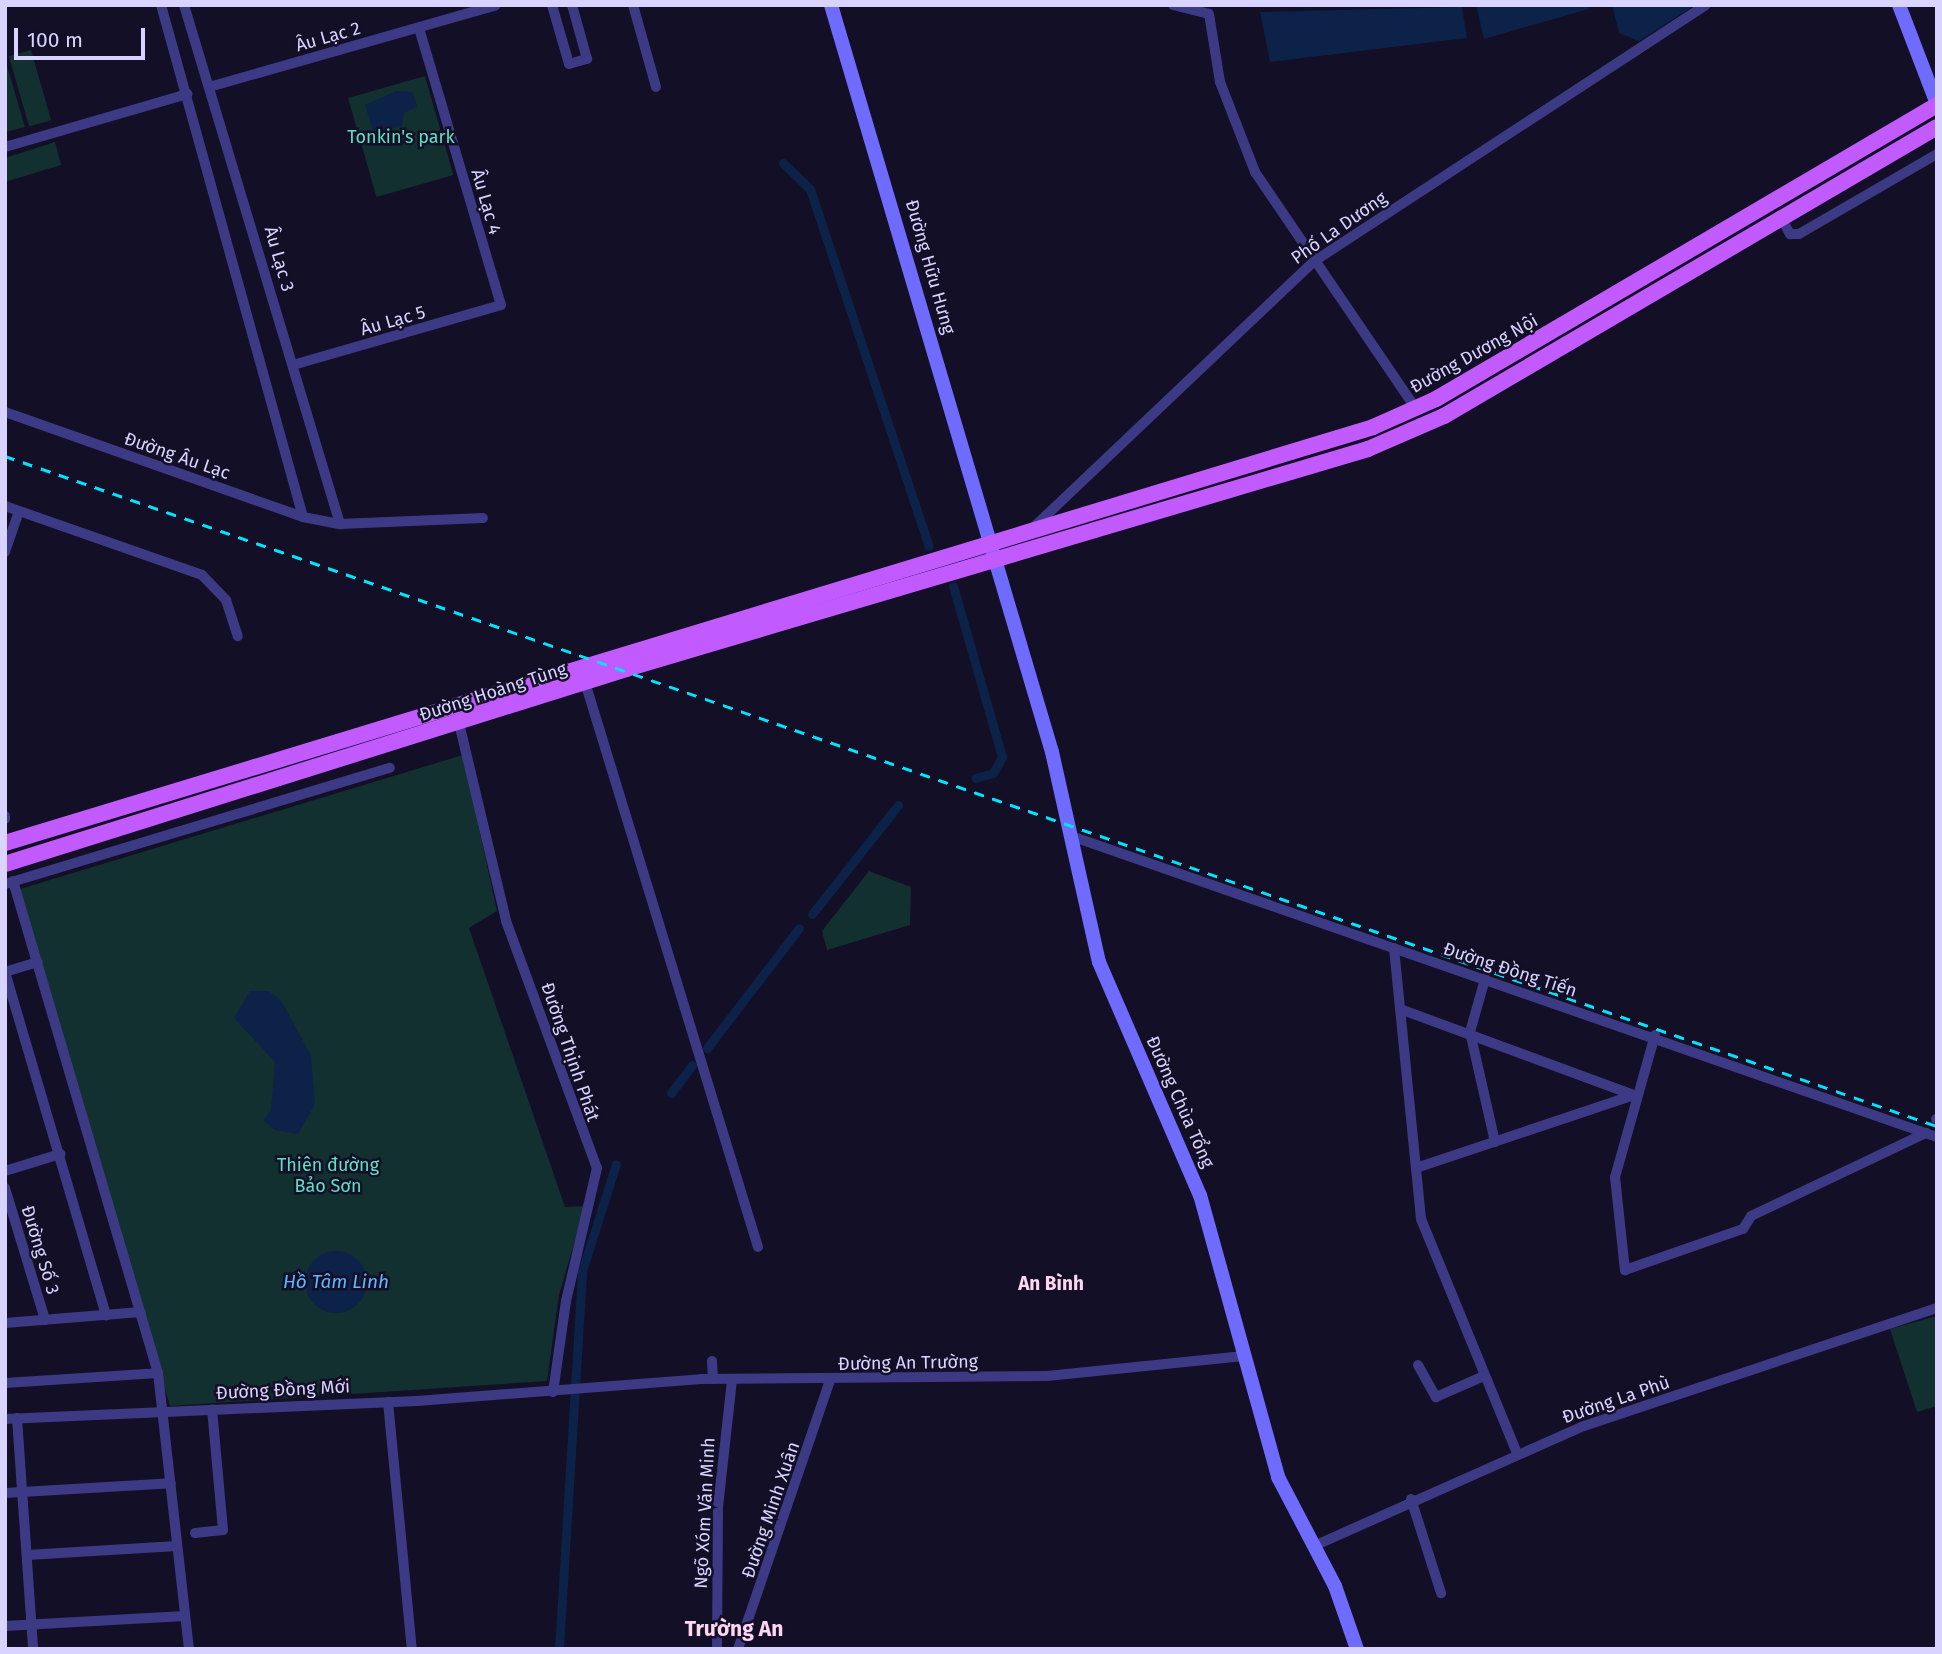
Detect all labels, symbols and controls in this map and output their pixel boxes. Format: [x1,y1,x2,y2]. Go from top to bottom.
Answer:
scale bar [18,14,149,58]
street label: Âu Lạc 2 [293,17,363,57]
text: 100 m [27,27,83,53]
park label: Tonkin's park [347,126,455,148]
street label: Âu Lạc 4 [466,167,506,237]
street label: Phố La Dương [1287,187,1391,269]
street label: Đường Hữu Hưng [900,197,960,337]
street label: Âu Lạc 3 [259,224,299,294]
street label: Âu Lạc 5 [358,301,428,341]
street label: Đường Dương Nội [1406,310,1542,398]
street label: Đường Âu Lạc [121,428,233,484]
street label: Đường Hoàng Tùng [417,658,569,726]
street label: Đường Đồng Tiến [1440,938,1580,1002]
street label: Đường Thịnh Phát [536,980,604,1124]
street label: Đường Chùa Tổng [1141,1033,1219,1171]
park label: Thiên đường Bảo Sơn [277,1155,379,1198]
street label: Đường Số 3 [16,1203,64,1297]
water label: Hồ Tâm Linh [283,1271,389,1293]
district label: An Bình [1018,1273,1084,1295]
street label: Đường An Trường [838,1351,978,1375]
street label: Đường La Phù [1559,1372,1673,1428]
street label: Đường Đồng Mới [215,1376,351,1404]
street label: Ngõ Xóm Văn Minh [690,1437,720,1589]
street label: Đường Minh Xuân [738,1439,804,1581]
district label: Trường An [685,1616,783,1642]

